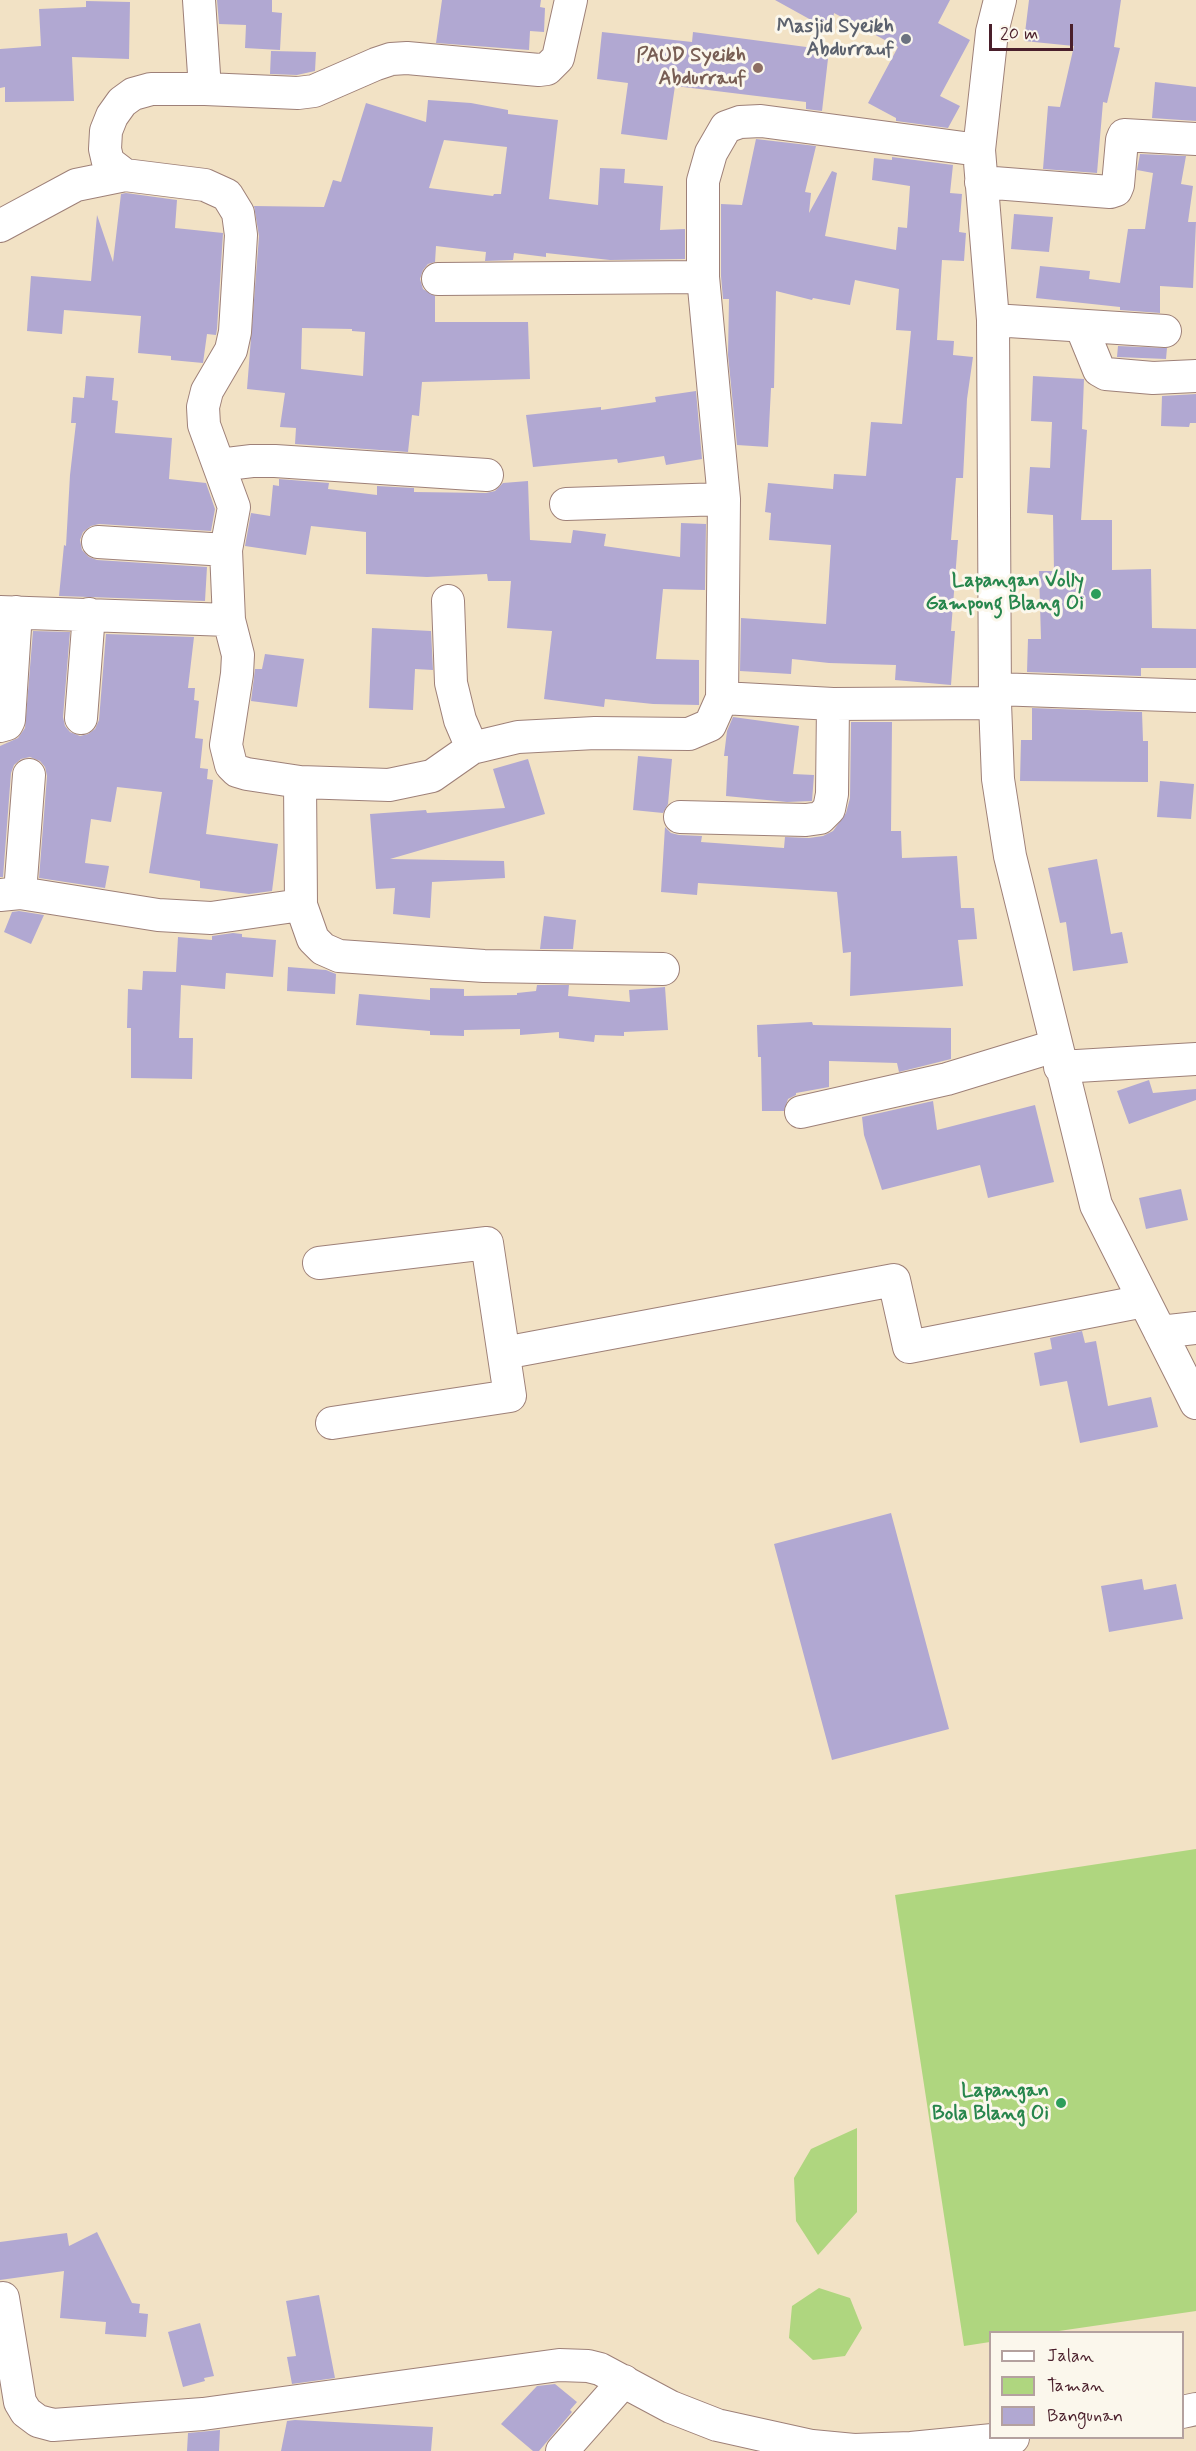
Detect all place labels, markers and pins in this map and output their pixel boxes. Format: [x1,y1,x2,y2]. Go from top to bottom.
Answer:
place label: Masjid Syeikh Abdurrauf [777,16,894,63]
marker: Masjid Syeikh Abdurrauf [899,32,913,46]
place label: PAUD Syeikh Abdurrauf [636,45,746,92]
marker: PAUD Syeikh Abdurrauf [751,61,765,75]
place label: Lapangan Volly Gampong Blang Oi [926,570,1084,617]
marker: Lapangan Volly Gampong Blang Oi [1089,587,1103,601]
place label: Lapangan Bola Blang Oi [932,2080,1049,2127]
marker: Lapangan Bola Blang Oi [1054,2096,1068,2110]

